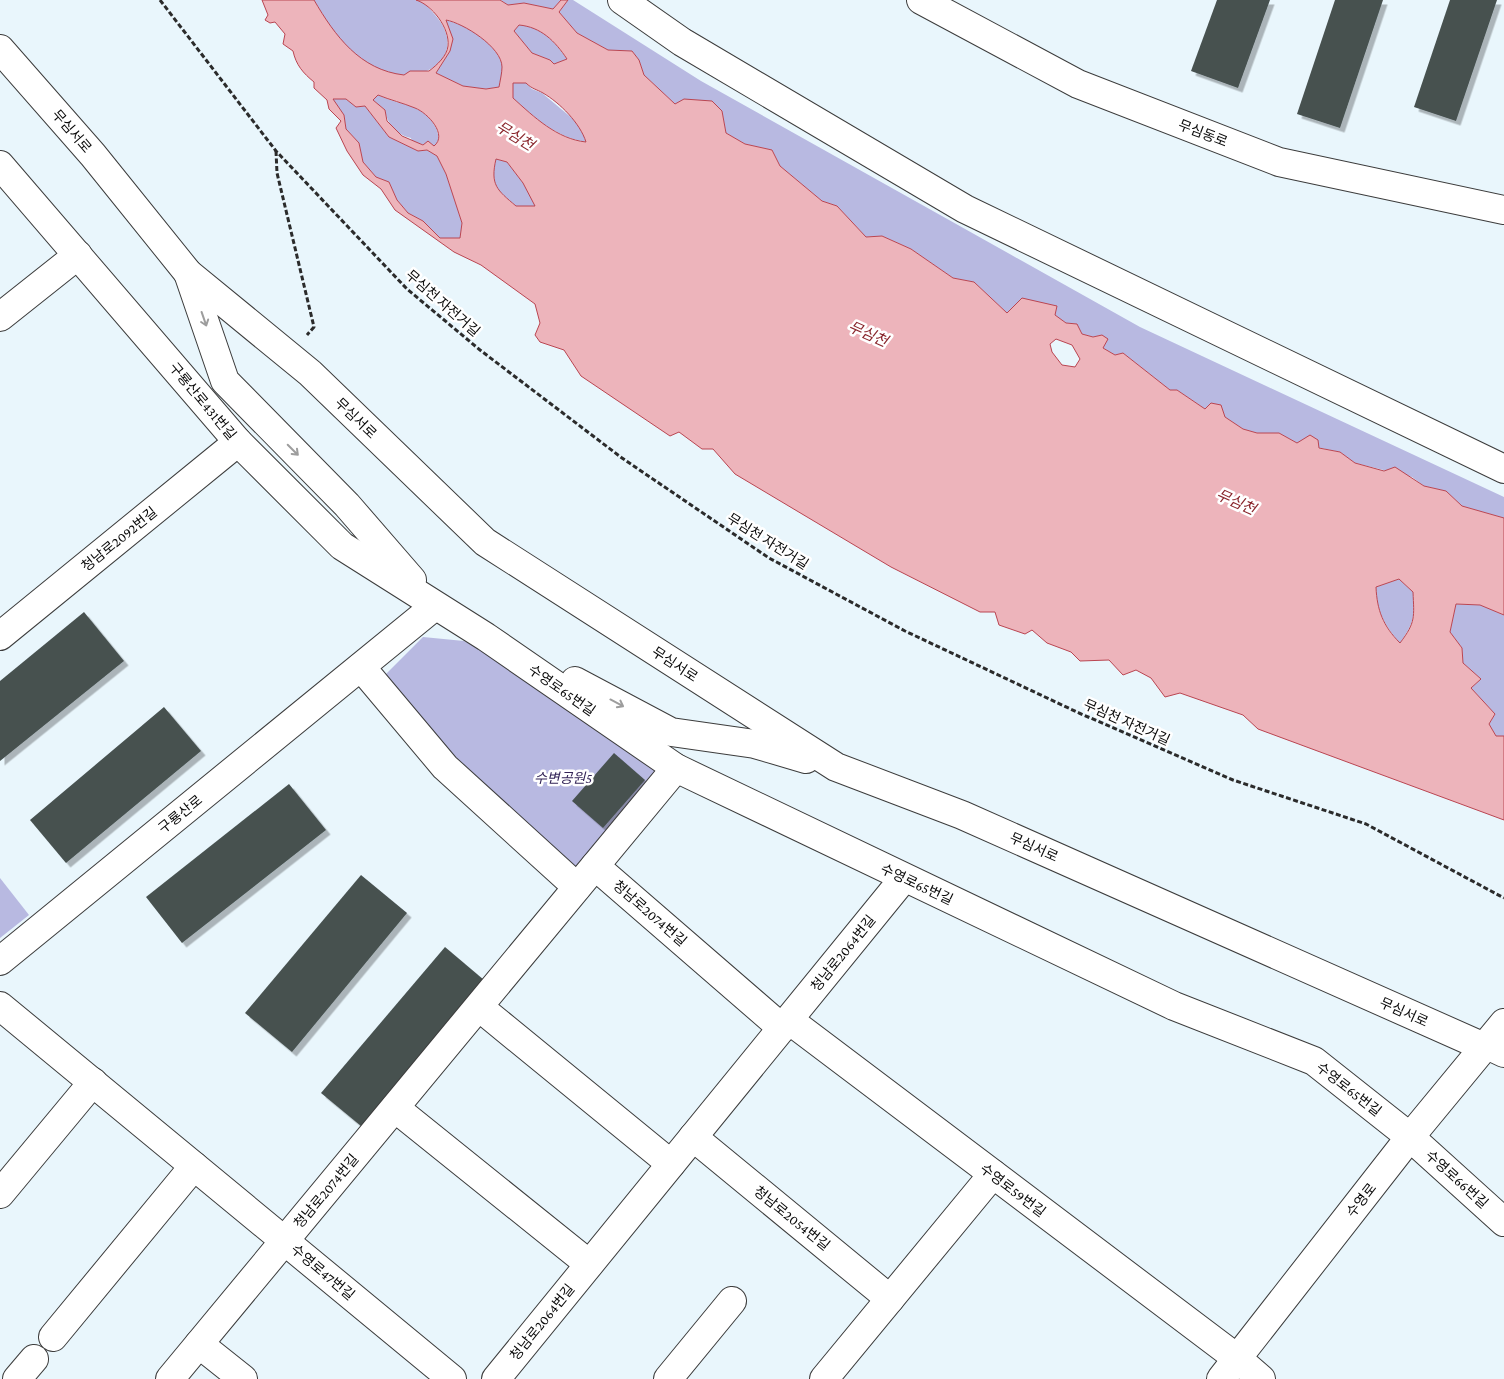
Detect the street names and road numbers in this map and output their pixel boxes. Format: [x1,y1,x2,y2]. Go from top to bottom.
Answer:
street label: 무심서로 [49,106,95,156]
street label: 무심동로 [1176,116,1230,150]
street label: 무심천 자전거길 [403,267,483,339]
street label: 구룡산로431번길 [166,359,240,443]
street label: 무심서로 [332,394,380,442]
street label: 청남로2092번길 [78,504,160,574]
street label: 무심천 자전거길 [724,510,812,572]
street label: 무심서로 [649,643,701,685]
street label: 수영로65번길 [525,661,599,719]
street label: 무심천 자전거길 [1081,696,1173,748]
street label: 구룡산로 [155,791,205,836]
street label: 무심서로 [1007,829,1061,865]
street label: 수영로65번길 [878,860,956,908]
street label: 청남로2074번길 [610,877,690,949]
street label: 청남로2064번길 [807,912,879,994]
street label: 무심서로 [1377,994,1431,1030]
street label: 수영로65번길 [1313,1059,1385,1119]
street label: 수영로66번길 [1422,1147,1492,1211]
street label: 청남로2074번길 [290,1151,362,1231]
street label: 수영로59번길 [977,1160,1049,1220]
street label: 수영로 [1343,1180,1379,1220]
street label: 청남로2054번길 [751,1183,833,1253]
street label: 수영로47번길 [288,1241,358,1303]
street label: 청남로2064번길 [506,1281,578,1363]

